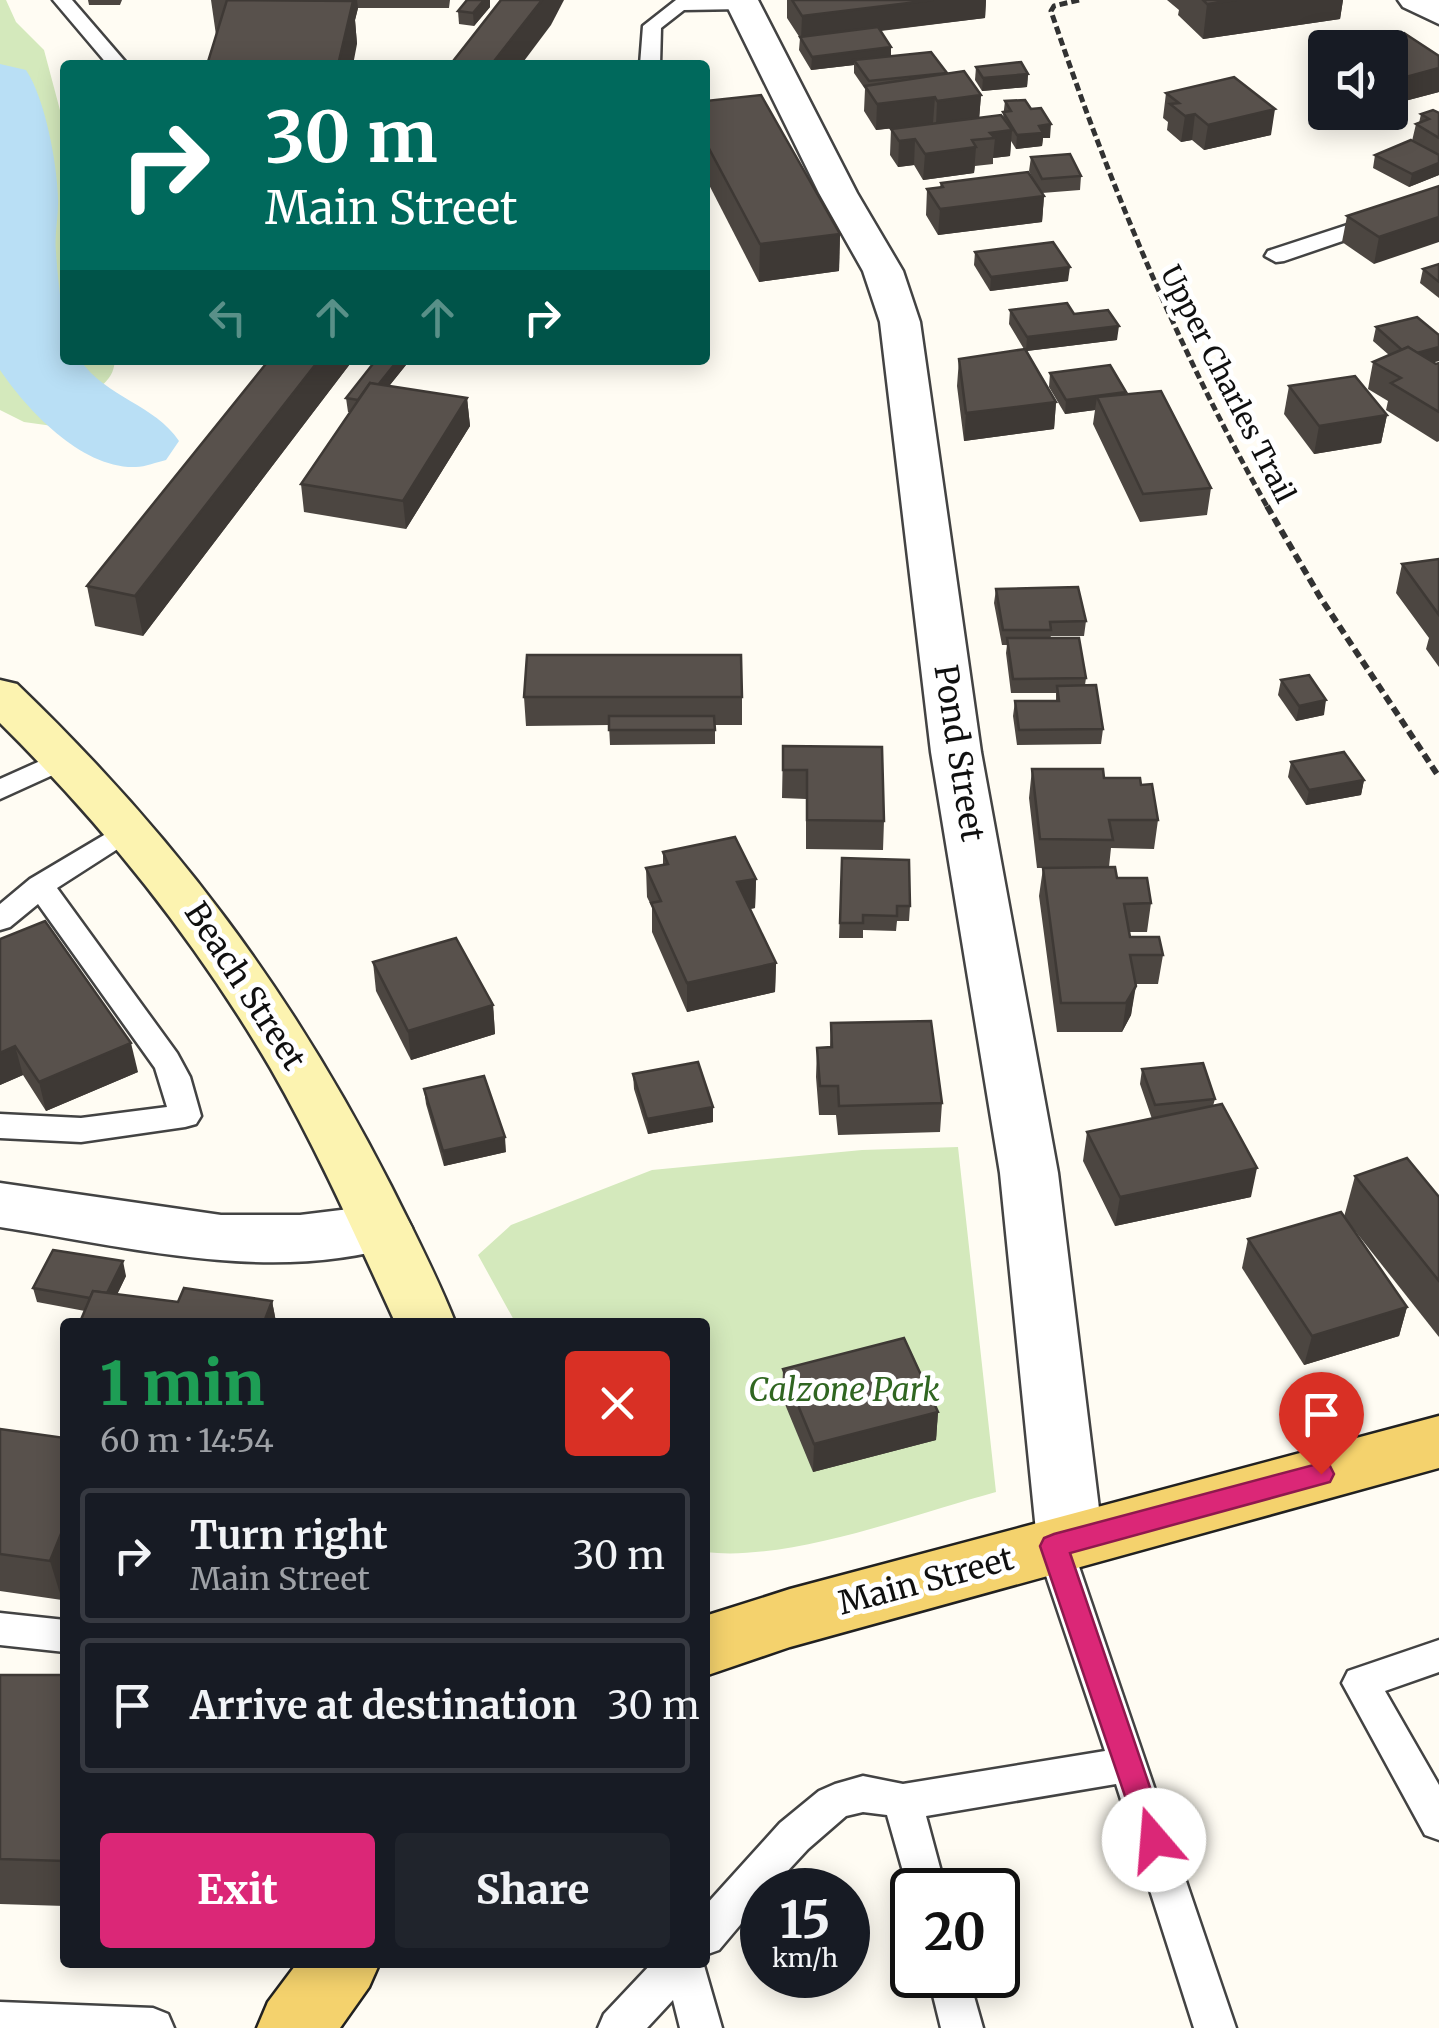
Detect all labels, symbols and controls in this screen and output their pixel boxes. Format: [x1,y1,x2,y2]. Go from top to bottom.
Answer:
map controls [1308,30,1408,130]
button: sound [1308,30,1408,130]
text: 30 m [265,93,438,181]
icon: right [100,100,230,230]
text: Main Street [265,180,518,236]
street label: Upper Charles Trail [1153,259,1304,509]
icon: left [200,290,255,345]
icon: ahead [305,290,360,345]
icon: ahead [410,290,465,345]
icon: right [515,290,570,345]
street label: Pond Street [925,662,993,845]
street label: Beach Street [176,895,314,1078]
text: 1 min [100,1346,264,1421]
button: close [565,1351,670,1456]
park label: Calzone Park [748,1370,940,1410]
pin [1279,1372,1364,1475]
icon: arrive [1294,1387,1349,1442]
text: 60 m · 14:54 [100,1421,274,1461]
text: Turn right [190,1512,388,1559]
icon: right [105,1528,160,1583]
text: 30 m [572,1532,665,1579]
street label: Main Street [834,1538,1018,1624]
text: Main Street [190,1559,370,1599]
icon: arrive [105,1678,160,1733]
text: Arrive at destination [190,1682,577,1729]
text: 30 m [607,1682,700,1729]
position arrow [1102,1788,1206,1892]
button: Exit [100,1833,375,1948]
button: Share [395,1833,670,1948]
speed limit sign: 20 [890,1868,1020,1998]
text: 15 [779,1889,831,1952]
text: km/h [772,1942,838,1974]

